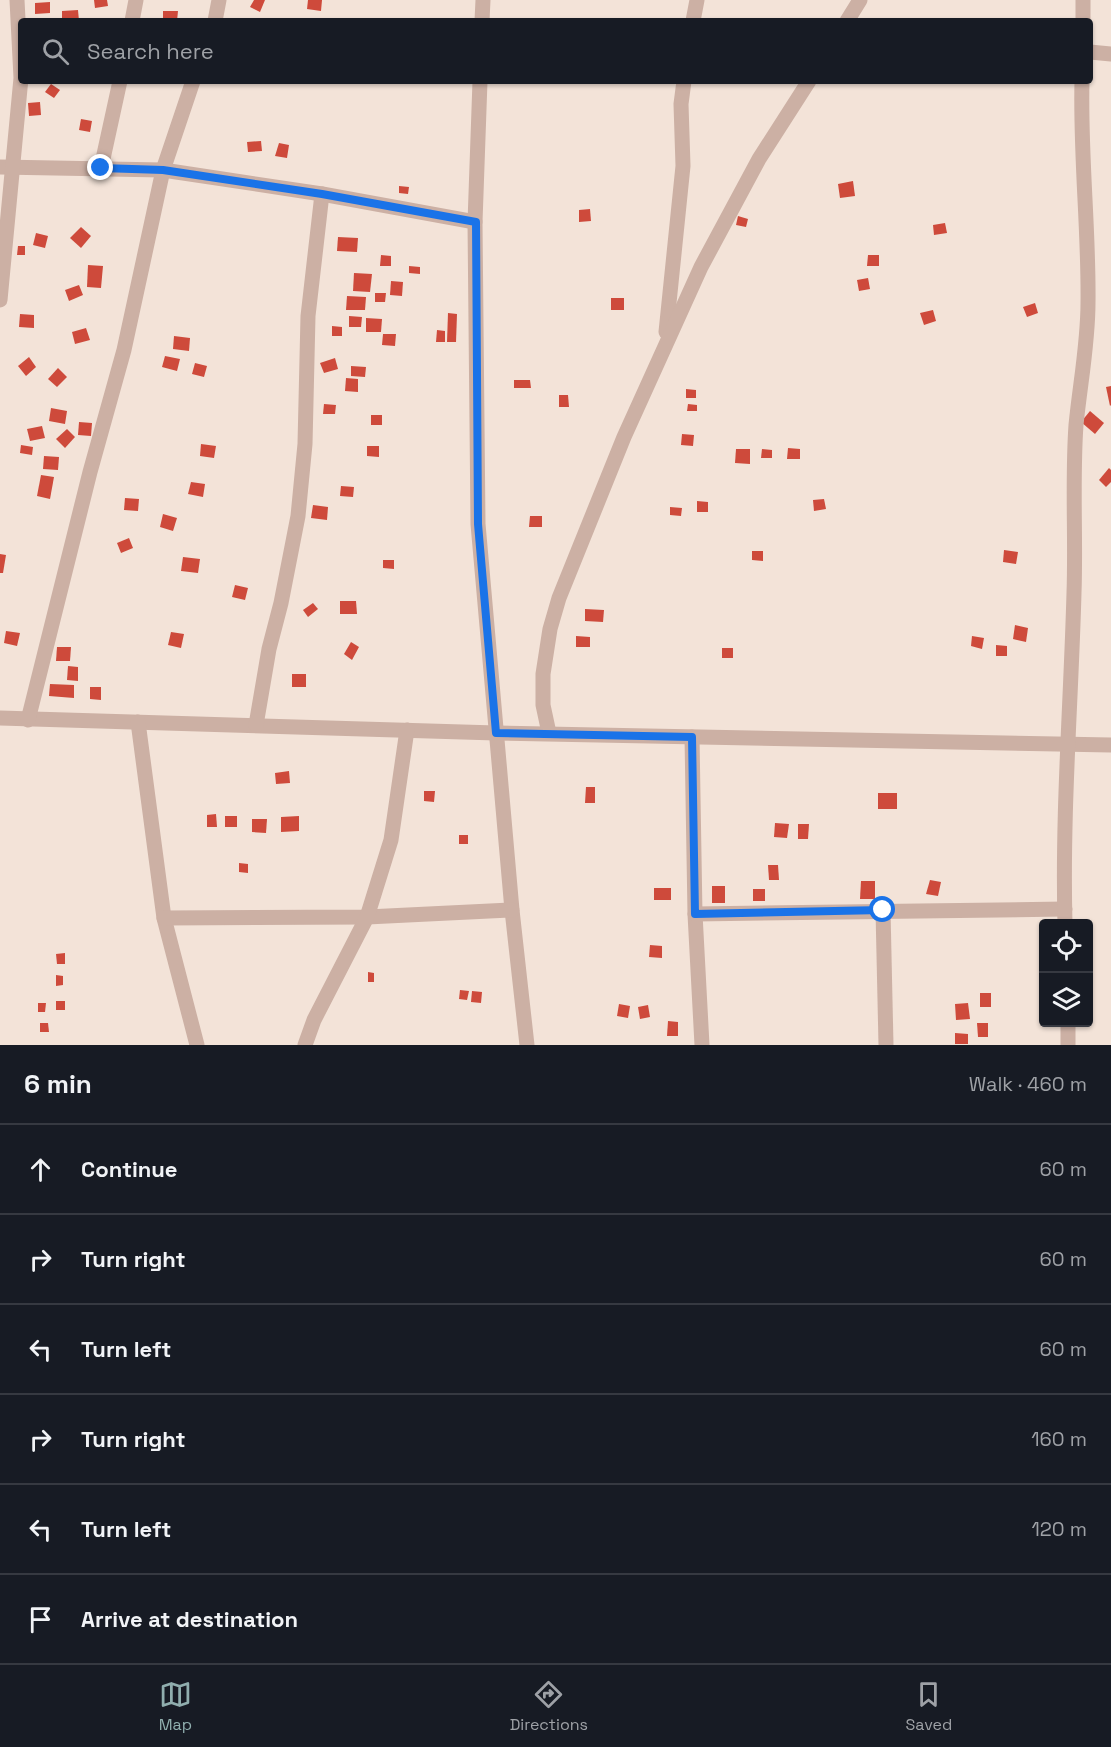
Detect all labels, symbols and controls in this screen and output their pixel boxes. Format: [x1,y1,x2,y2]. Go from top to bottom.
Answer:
search box [18,18,1093,84]
icon: search [39,35,72,68]
text: Search here [87,37,214,65]
route end [87,154,113,180]
route start [869,896,895,922]
map controls [1039,919,1093,1027]
button: locate [1039,919,1093,973]
button: layers [1039,973,1093,1027]
text: 6 min [24,1067,92,1101]
text: Walk · 460 m [969,1071,1087,1097]
icon: ahead [24,1153,57,1186]
text: Continue [81,1155,177,1183]
text: 60 m [1040,1156,1087,1182]
icon: right [24,1243,57,1276]
text: Turn right [81,1245,186,1273]
text: 60 m [1040,1246,1087,1272]
icon: left [24,1333,57,1366]
text: Turn left [81,1335,171,1363]
text: 60 m [1040,1336,1087,1362]
icon: right [24,1423,57,1456]
text: Turn right [81,1425,186,1453]
text: 160 m [1031,1426,1087,1452]
icon: left [24,1513,57,1546]
text: Turn left [81,1515,171,1543]
text: 120 m [1031,1516,1087,1542]
icon: arrive [24,1603,57,1636]
text: Arrive at destination [81,1605,298,1633]
tab: Map [159,1678,192,1735]
tab: Directions [510,1678,588,1735]
tab: Saved [906,1678,952,1735]

